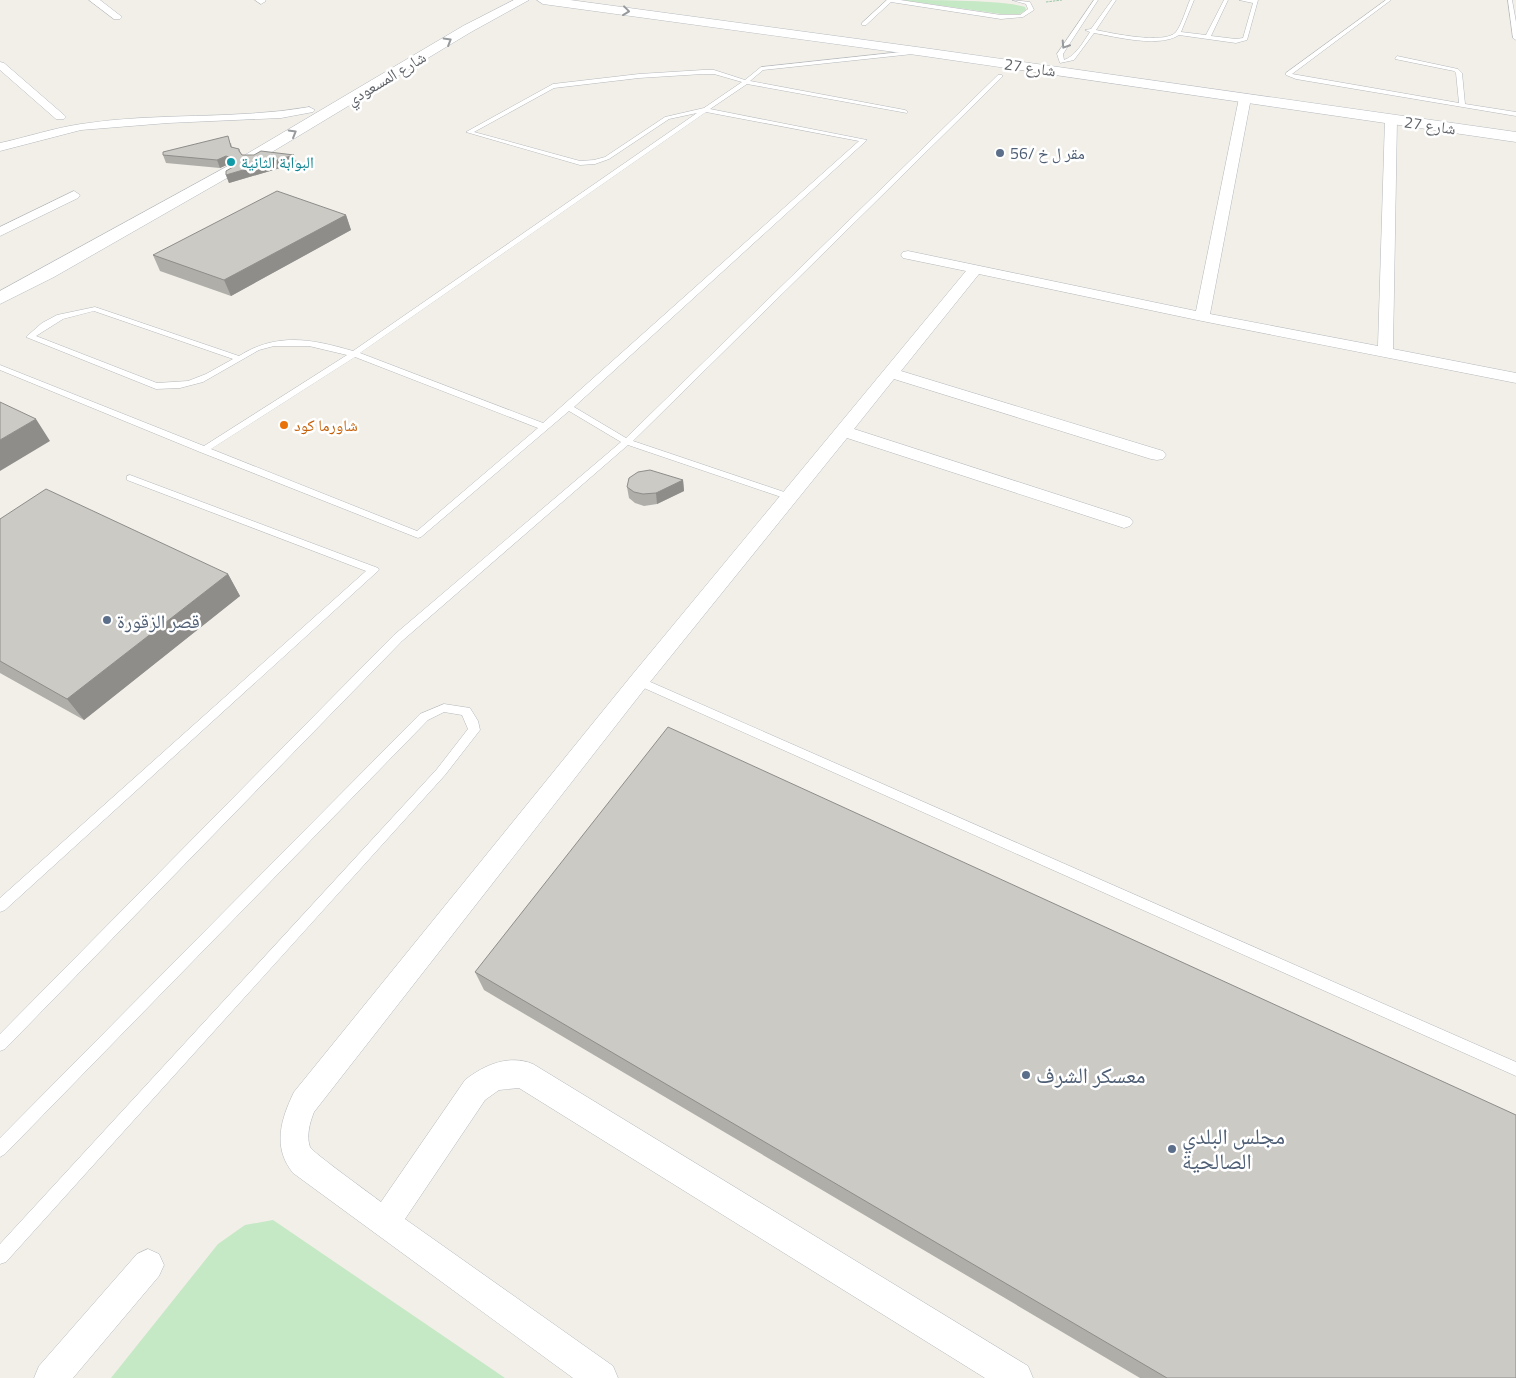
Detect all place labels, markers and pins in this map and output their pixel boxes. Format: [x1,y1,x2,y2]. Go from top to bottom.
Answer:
place label: مقر ل خ /56 [1010,141,1085,165]
marker: مقر ل خ /56 [994,147,1006,159]
place label: البوابة الثانية [241,150,314,174]
marker: البوابة الثانية [225,156,237,168]
place label: شاورما كود [294,413,358,437]
marker: شاورما كود [278,419,290,431]
place label: قصر الزقورة [117,606,200,635]
marker: قصر الزقورة [101,614,113,626]
place label: معسكر الشرف [1036,1058,1146,1092]
marker: معسكر الشرف [1020,1069,1032,1081]
place label: مجلس البلدي الصالحية [1182,1119,1285,1178]
marker: مجلس البلدي الصالحية [1166,1143,1178,1155]

